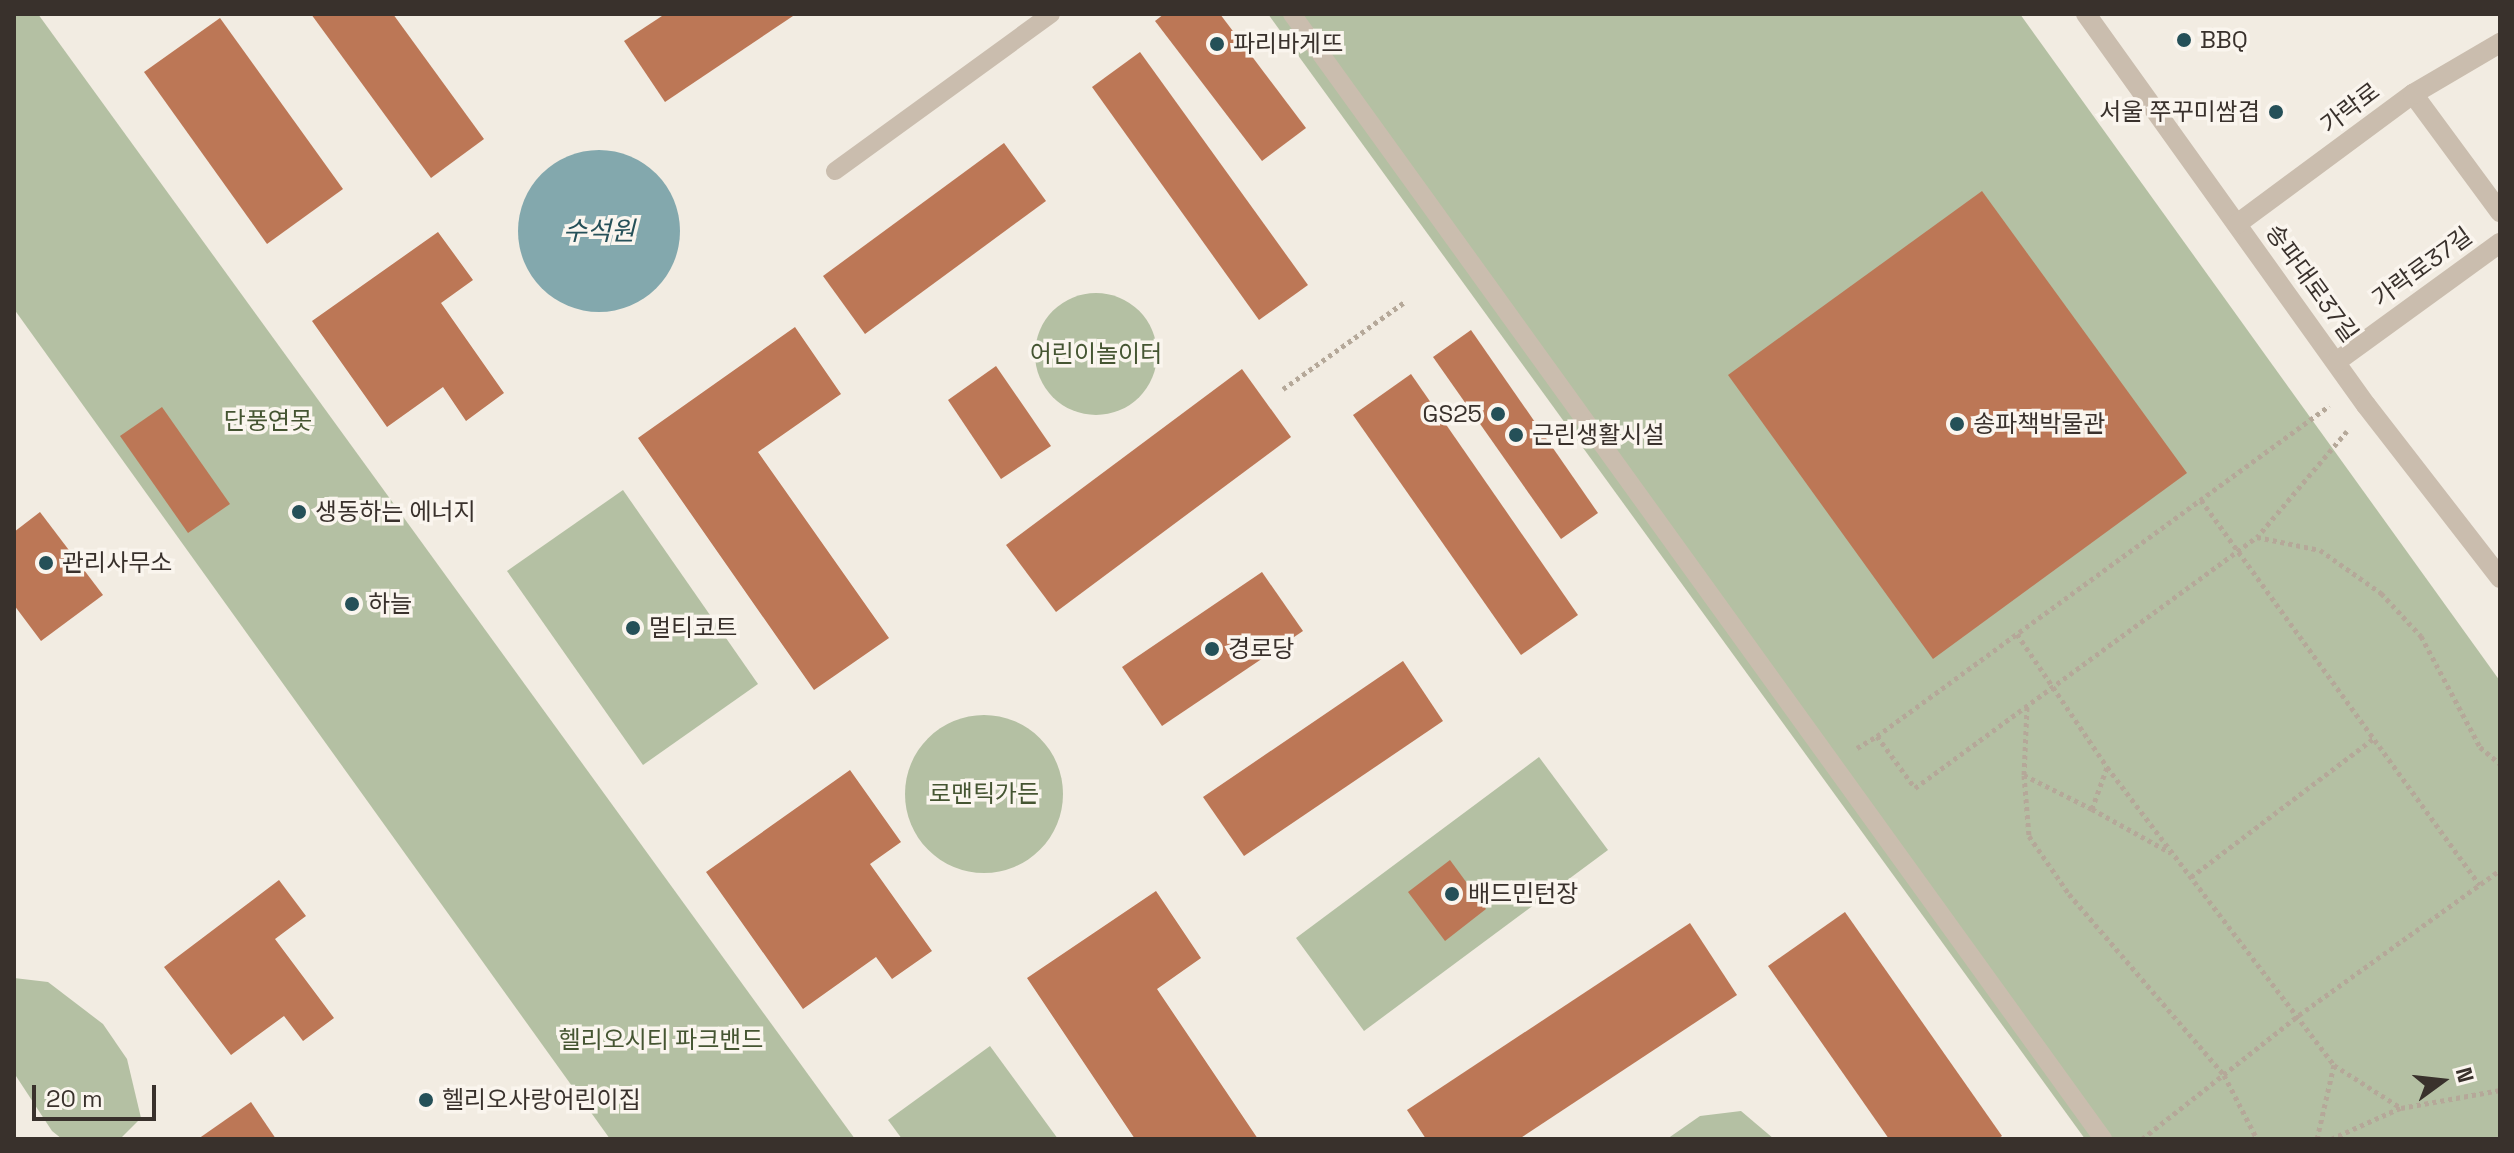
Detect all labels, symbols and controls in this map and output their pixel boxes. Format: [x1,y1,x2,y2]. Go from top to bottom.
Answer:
place label: BBQ [2200,26,2248,54]
place label: 파리바게뜨 [1233,30,1343,58]
marker: BBQ [2175,31,2193,49]
marker: 파리바게뜨 [1208,35,1226,53]
street label: 가락로 [2315,77,2385,139]
place label: 서울 쭈꾸미쌈겹 [2099,98,2260,126]
marker: 서울 쭈꾸미쌈겹 [2267,103,2285,121]
water label: 수석원 [563,216,635,248]
street label: 송파대로37길 [2260,219,2364,347]
street label: 가락로37길 [2366,221,2478,313]
park label: 어린이놀이터 [1030,340,1162,368]
place label: GS25 [1423,400,1482,428]
marker: GS25 [1489,405,1507,423]
park label: 단풍연못 [224,407,312,435]
place label: 송파책박물관 [1973,410,2105,438]
marker: 송파책박물관 [1948,415,1966,433]
place label: 근린생활시설 [1532,421,1664,449]
marker: 근린생활시설 [1507,426,1525,444]
place label: 생동하는 에너지 [315,498,476,526]
marker: 생동하는 에너지 [290,503,308,521]
place label: 관리사무소 [62,549,172,577]
marker: 관리사무소 [37,554,55,572]
place label: 하늘 [368,590,412,618]
marker: 하늘 [343,595,361,613]
place label: 멀티코트 [649,614,737,642]
marker: 멀티코트 [624,619,642,637]
place label: 경로당 [1228,635,1294,663]
marker: 경로당 [1203,640,1221,658]
park label: 로맨틱가든 [929,780,1039,808]
place label: 배드민턴장 [1468,880,1578,908]
marker: 배드민턴장 [1443,885,1461,903]
park label: 헬리오시티 파크밴드 [559,1026,763,1054]
north arrow [2402,1041,2482,1121]
text: N [2450,1064,2481,1086]
scale bar [36,1069,160,1119]
text: 20 m [46,1083,103,1114]
place label: 헬리오사랑어린이집 [442,1086,641,1114]
marker: 헬리오사랑어린이집 [417,1091,435,1109]

